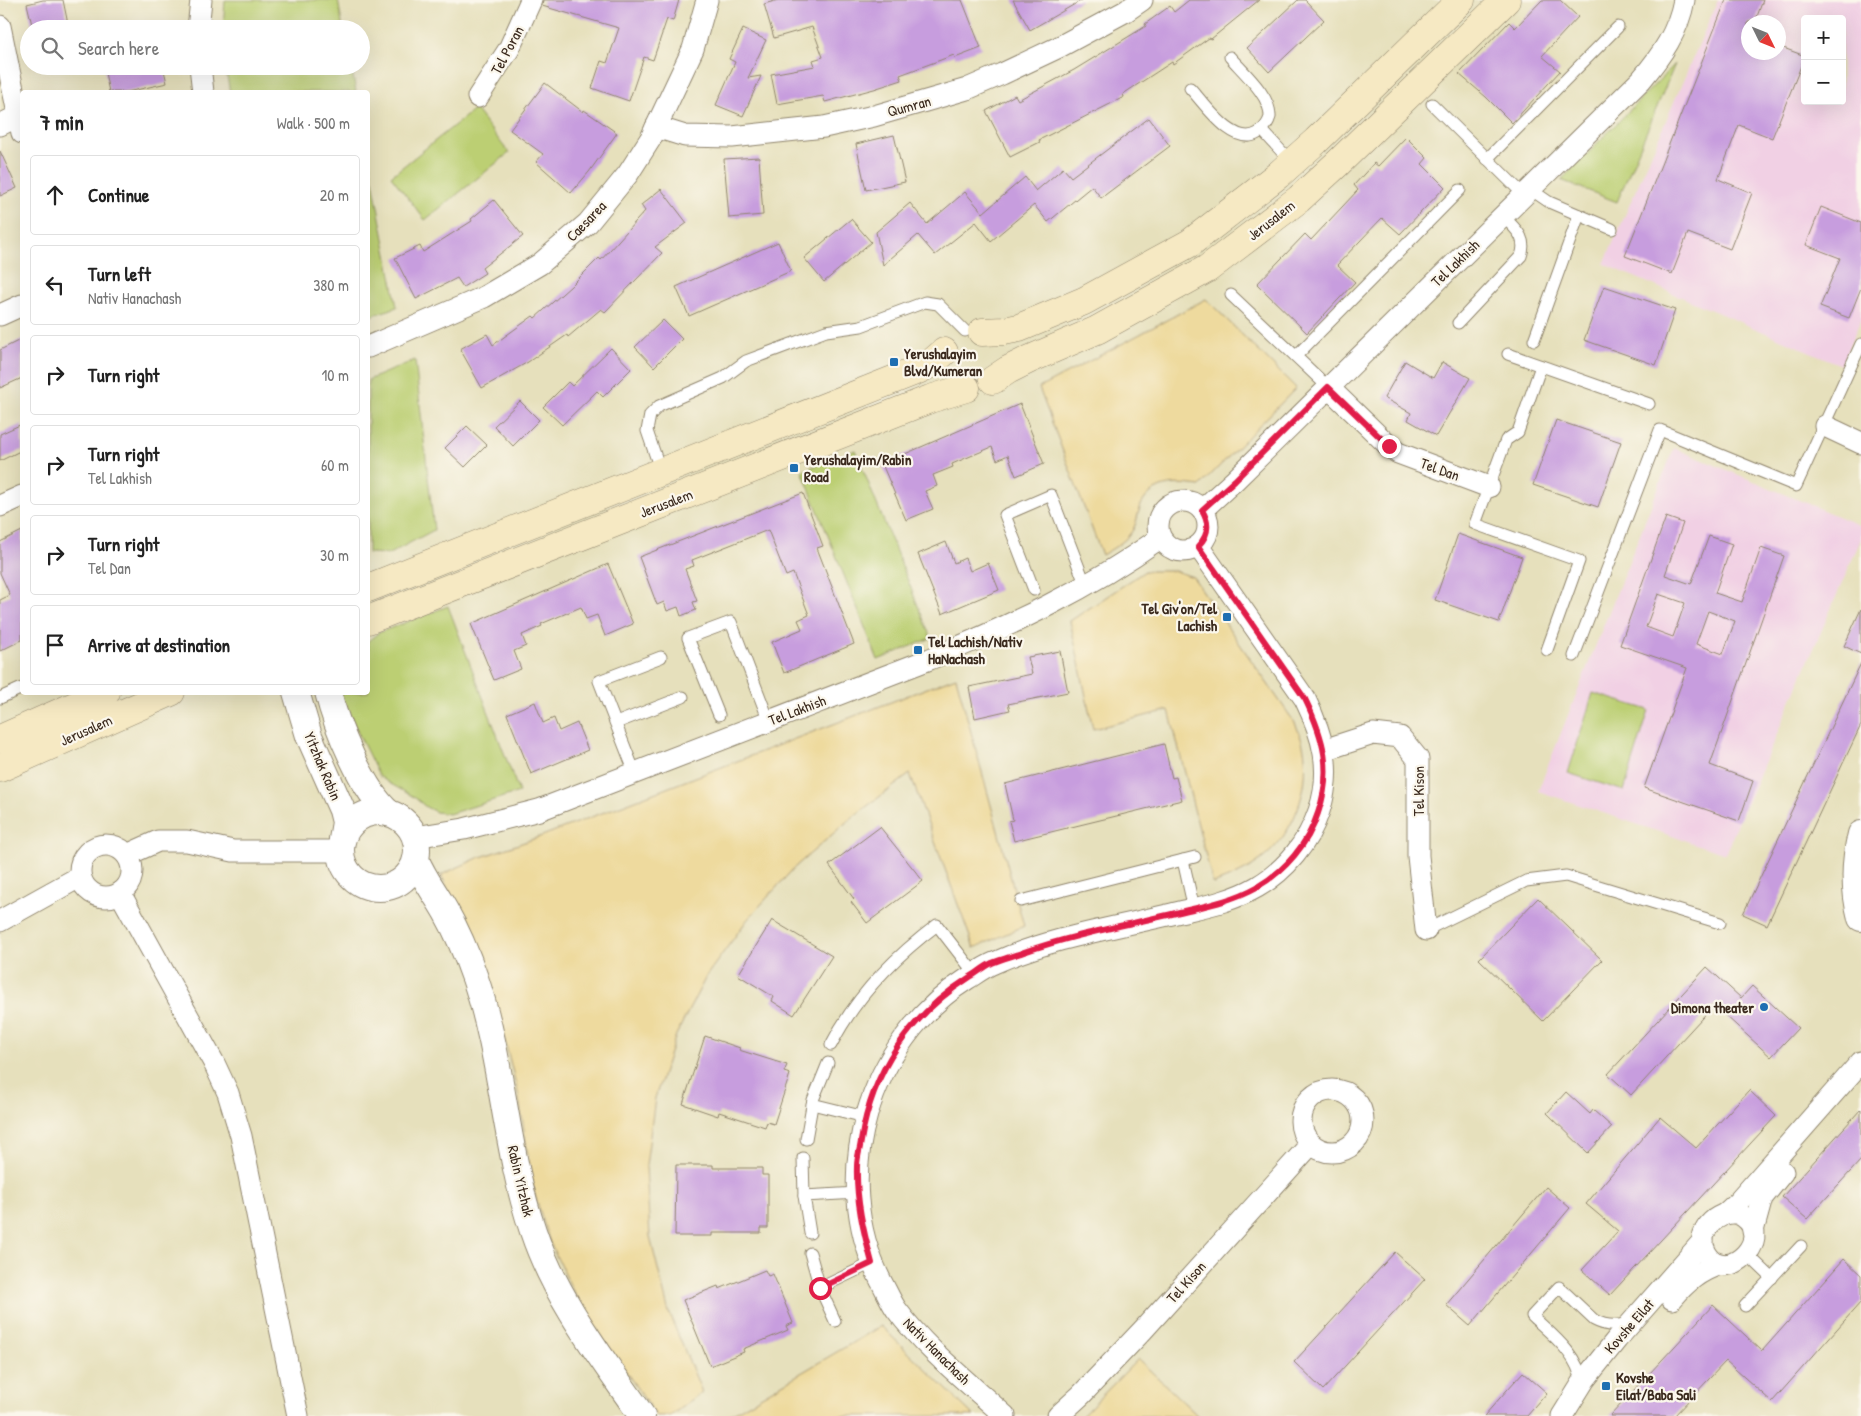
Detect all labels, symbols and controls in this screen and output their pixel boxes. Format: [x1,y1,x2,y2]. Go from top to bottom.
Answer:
north arrow [1741,15,1786,60]
map controls [1801,15,1846,105]
button: + [1801,15,1846,60]
search box [20,20,370,75]
street label: Tel Poran [485,22,529,78]
icon: search [38,34,66,62]
text: Search here [78,35,159,61]
button: − [1801,60,1846,105]
street label: Qumran [885,90,933,122]
text: 7 min [40,108,84,137]
text: Walk · 500 m [277,112,350,134]
icon: ahead [41,181,69,209]
text: Continue [88,182,149,208]
text: 20 m [320,184,349,206]
street label: Jerusalem [1243,195,1299,245]
street label: Caesarea [561,196,611,246]
street label: Tel Lakhish [1426,235,1484,291]
text: Turn left [88,261,151,287]
icon: left [41,271,69,299]
text: 380 m [313,274,349,296]
text: Nativ Hanachash [88,287,181,309]
place label: Yerushalayim Blvd/Kumeran [904,343,982,381]
marker: Yerushalayim Blvd/Kumeran [888,356,900,368]
icon: right [41,361,69,389]
text: Turn right [88,362,159,388]
text: 10 m [321,364,349,386]
route end [1378,435,1401,458]
text: Turn right [88,441,159,467]
place label: Yerushalayim/Rabin Road [804,449,912,487]
icon: right [41,451,69,479]
street label: Tel Dan [1418,452,1463,486]
text: 60 m [321,454,349,476]
marker: Yerushalayim/Rabin Road [788,462,800,474]
text: Tel Lakhish [88,467,152,489]
street label: Jerusalem [637,483,695,523]
text: Turn right [88,531,159,557]
icon: right [41,541,69,569]
text: 30 m [320,544,349,566]
text: Tel Dan [88,557,131,579]
place label: Tel Giv'on/Tel Lachish [1140,598,1218,636]
marker: Tel Giv'on/Tel Lachish [1221,611,1233,623]
icon: arrive [41,631,69,659]
place label: Tel Lachish/Nativ HaNachash [927,631,1023,669]
text: Arrive at destination [88,632,230,658]
marker: Tel Lachish/Nativ HaNachash [912,644,924,656]
street label: Tel Lakhish [765,689,829,731]
street label: Jerusalem [57,709,115,751]
street label: Yitzhak Rabin [299,729,347,804]
street label: Tel Kison [1408,766,1429,816]
place label: Dimona theater [1671,997,1754,1018]
marker: Dimona theater [1758,1001,1770,1013]
street label: Rabin Yitzhak [503,1143,539,1219]
street label: Tel Kison [1161,1256,1211,1308]
route start [809,1277,832,1300]
street label: Kovshe Eilat [1599,1293,1659,1358]
street label: Nativ Hanachash [899,1313,975,1389]
place label: Kovshe Eilat/Baba Sali [1616,1367,1696,1405]
marker: Kovshe Eilat/Baba Sali [1600,1380,1612,1392]

